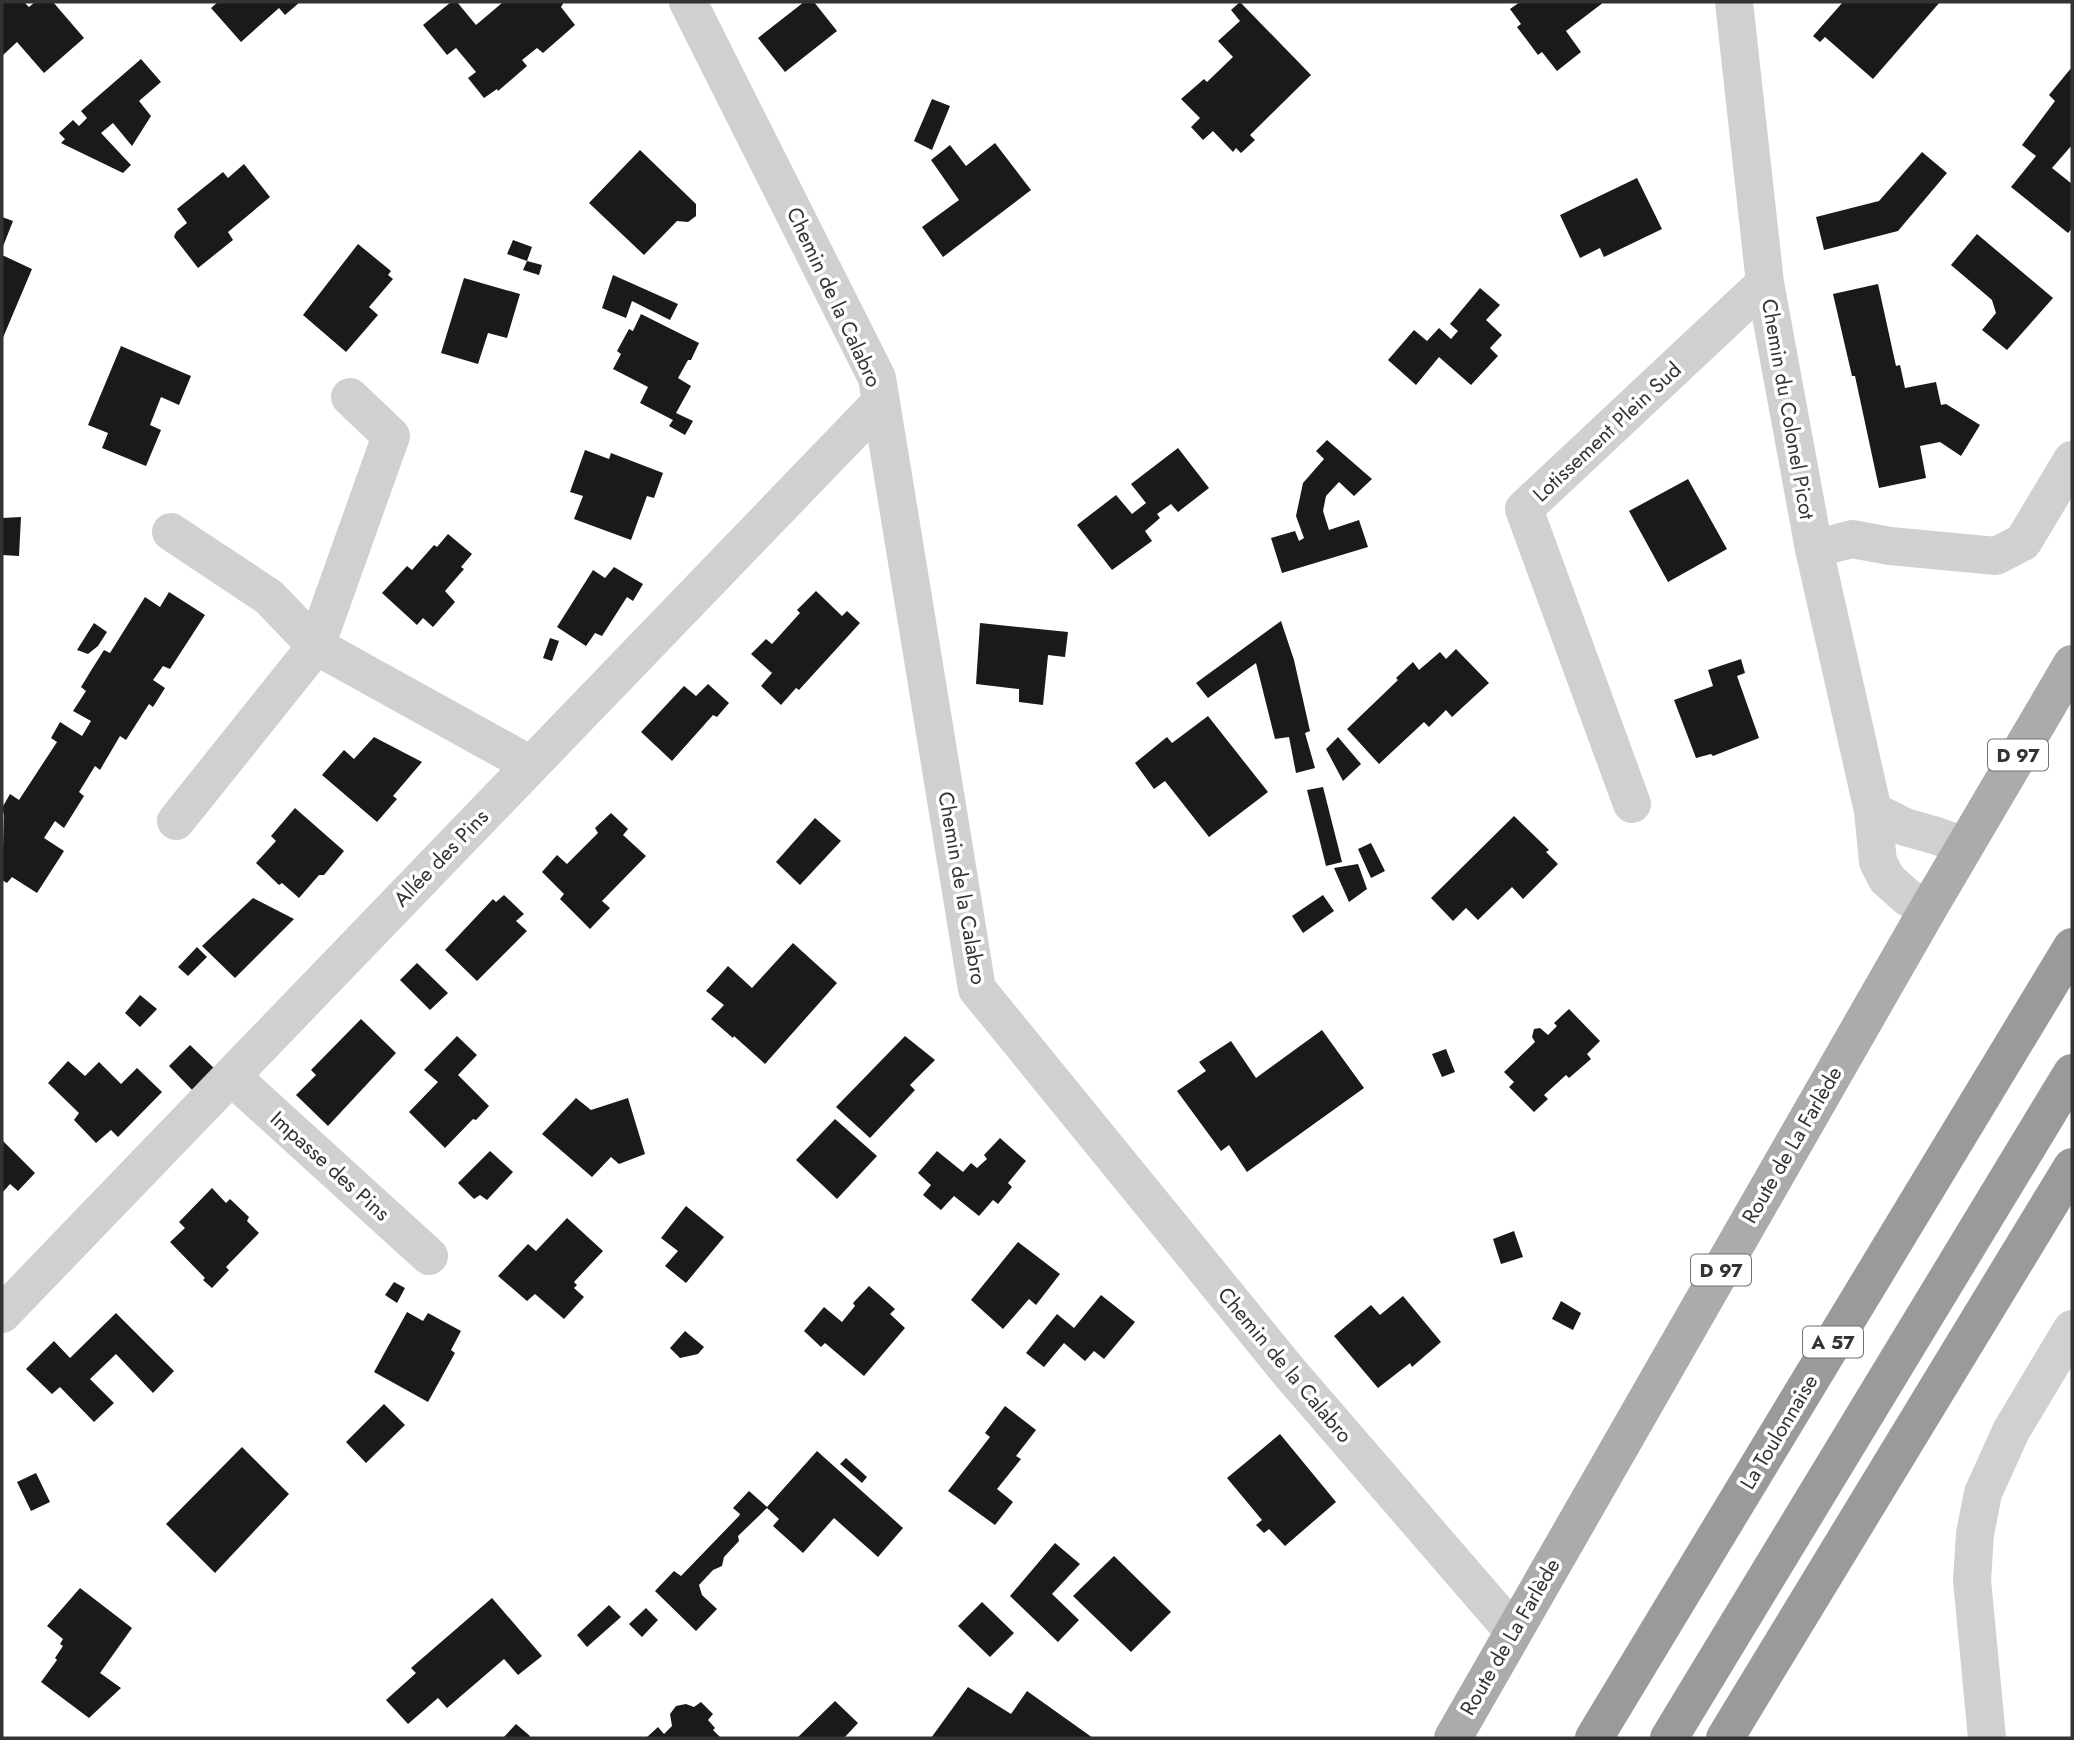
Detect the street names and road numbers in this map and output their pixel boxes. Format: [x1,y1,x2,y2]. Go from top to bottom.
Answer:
street label: Chemin de la Calabro [779,202,889,392]
street label: Chemin du Colonel Picot [1754,296,1822,522]
street label: Lotissement Plein Sud [1526,355,1688,509]
road number: D 97 [1988,740,2048,770]
street label: Chemin de la Calabro [930,789,994,987]
street label: Allée des Pins [387,802,495,914]
street label: Route de La Farlède [1735,1061,1849,1229]
street label: Impasse des Pins [264,1104,396,1228]
road number: D 97 [1691,1254,1751,1286]
street label: Chemin de la Calabro [1211,1280,1359,1450]
road number: A 57 [1803,1326,1863,1358]
street label: La Toulonnaise [1733,1369,1825,1495]
street label: Route de La Farlède [1453,1553,1567,1721]

